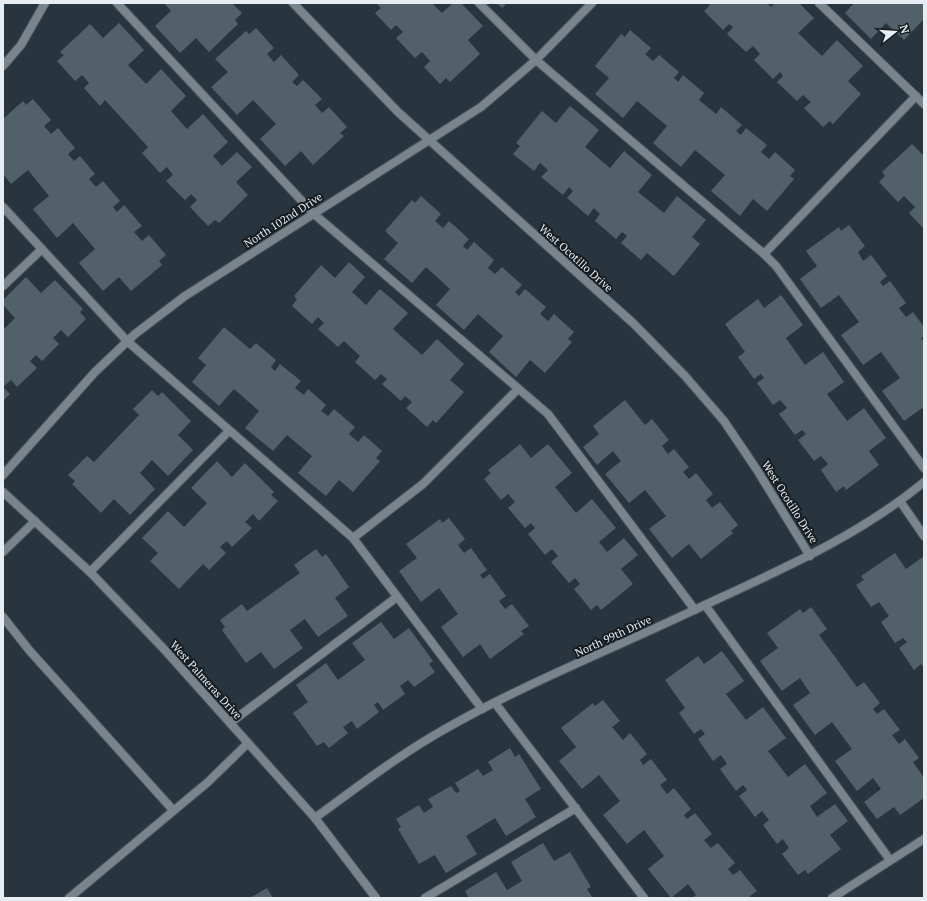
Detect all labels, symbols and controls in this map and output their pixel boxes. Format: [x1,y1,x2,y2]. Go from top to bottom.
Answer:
north arrow [875,12,915,52]
text: N [897,23,913,36]
street label: North 102nd Drive [241,189,325,251]
street label: West Ocotillo Drive [536,221,616,295]
street label: West Ocotillo Drive [759,458,821,546]
street label: North 99th Drive [573,612,654,660]
street label: West Palmeras Drive [167,638,245,722]

